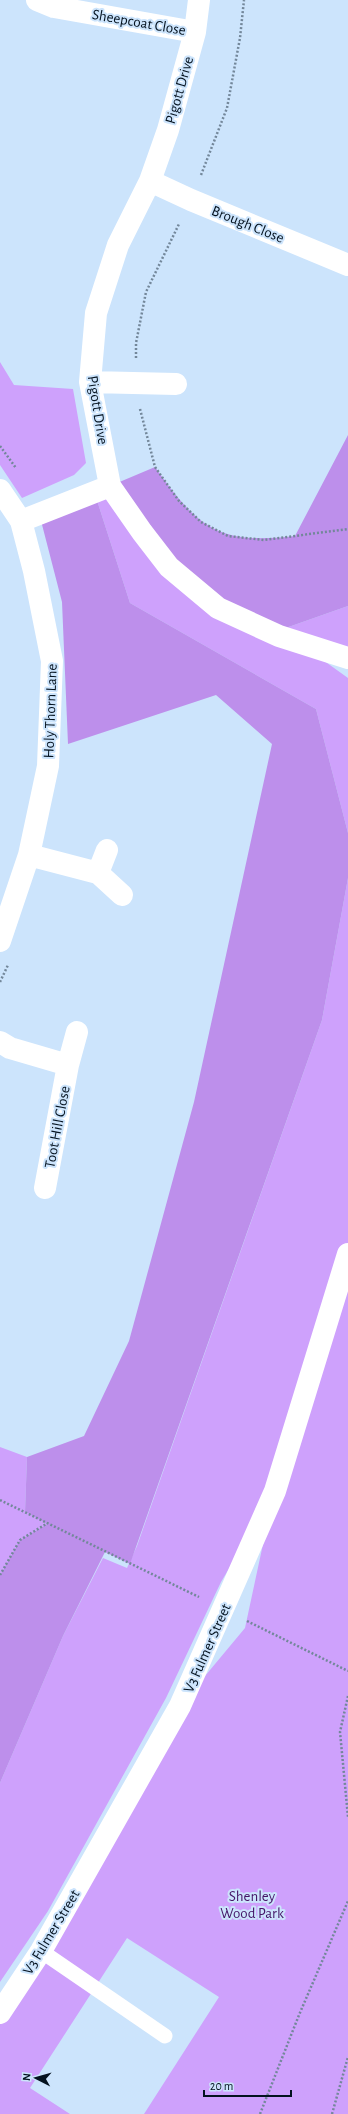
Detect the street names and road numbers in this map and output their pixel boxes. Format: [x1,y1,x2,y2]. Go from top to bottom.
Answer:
street label: Sheepcoat Close [91,7,187,38]
street label: Pigott Drive [163,55,196,126]
street label: Brough Close [209,203,286,246]
street label: Pigott Drive [85,375,110,446]
street label: Holy Thorn Lane [41,663,60,759]
street label: Toot Hill Close [42,1085,73,1169]
street label: V3 Fulmer Street [181,1601,234,1695]
street label: V3 Fulmer Street [20,1887,83,1977]

